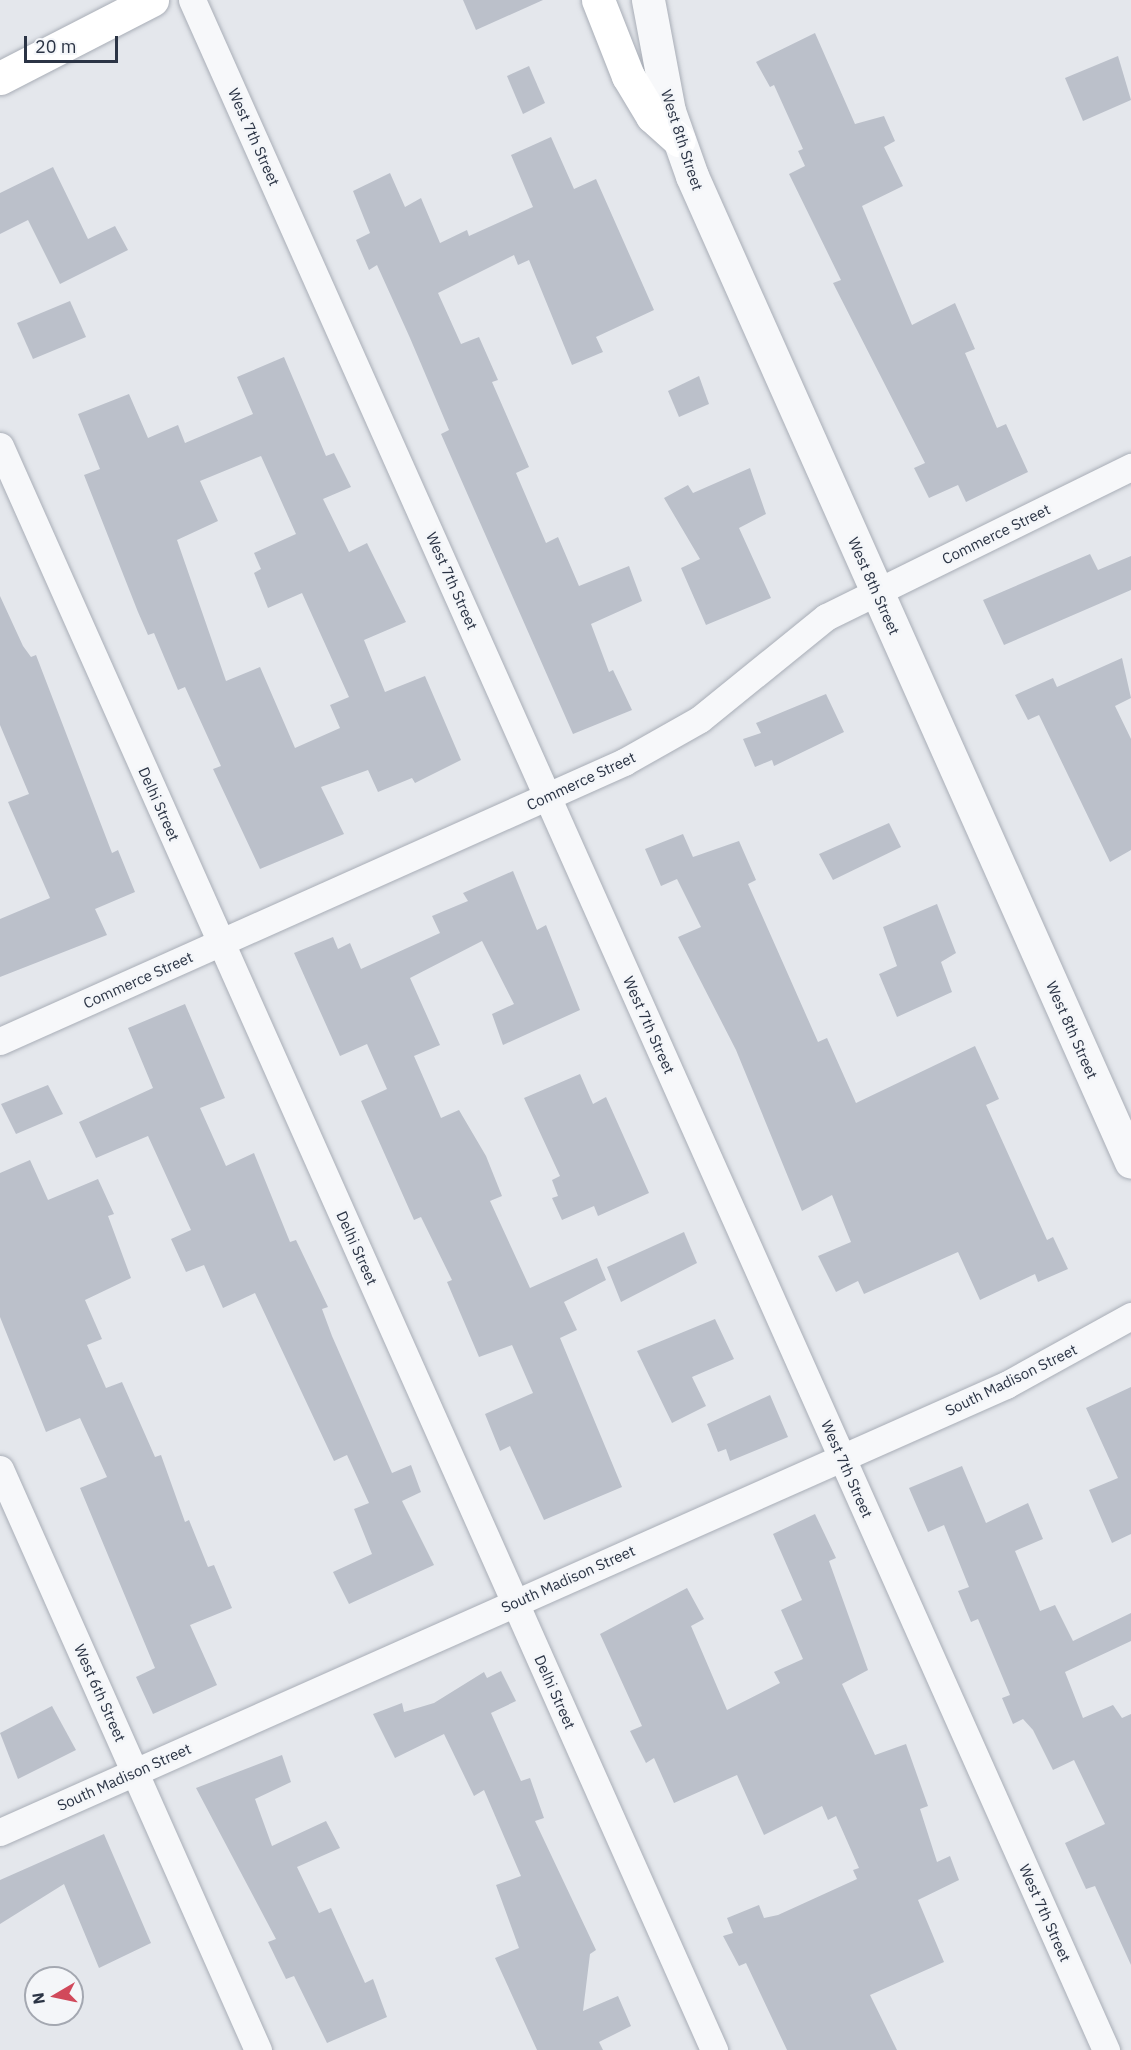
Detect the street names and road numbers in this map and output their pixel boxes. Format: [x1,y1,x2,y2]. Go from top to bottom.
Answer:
street label: West 7th Street [224,85,284,189]
street label: West 8th Street [657,87,707,193]
street label: Commerce Street [939,500,1053,568]
street label: West 7th Street [422,529,482,633]
street label: West 8th Street [844,534,904,638]
street label: Commerce Street [524,748,638,814]
street label: Delhi Street [135,764,183,844]
street label: Commerce Street [80,948,196,1012]
street label: West 7th Street [619,973,679,1077]
street label: West 8th Street [1042,978,1102,1082]
street label: Delhi Street [333,1208,381,1288]
street label: South Madison Street [942,1340,1080,1420]
street label: West 7th Street [817,1417,877,1521]
street label: South Madison Street [498,1541,638,1617]
street label: West 6th Street [70,1641,130,1745]
street label: Delhi Street [531,1652,579,1732]
street label: South Madison Street [54,1739,194,1815]
street label: West 7th Street [1015,1861,1075,1965]

